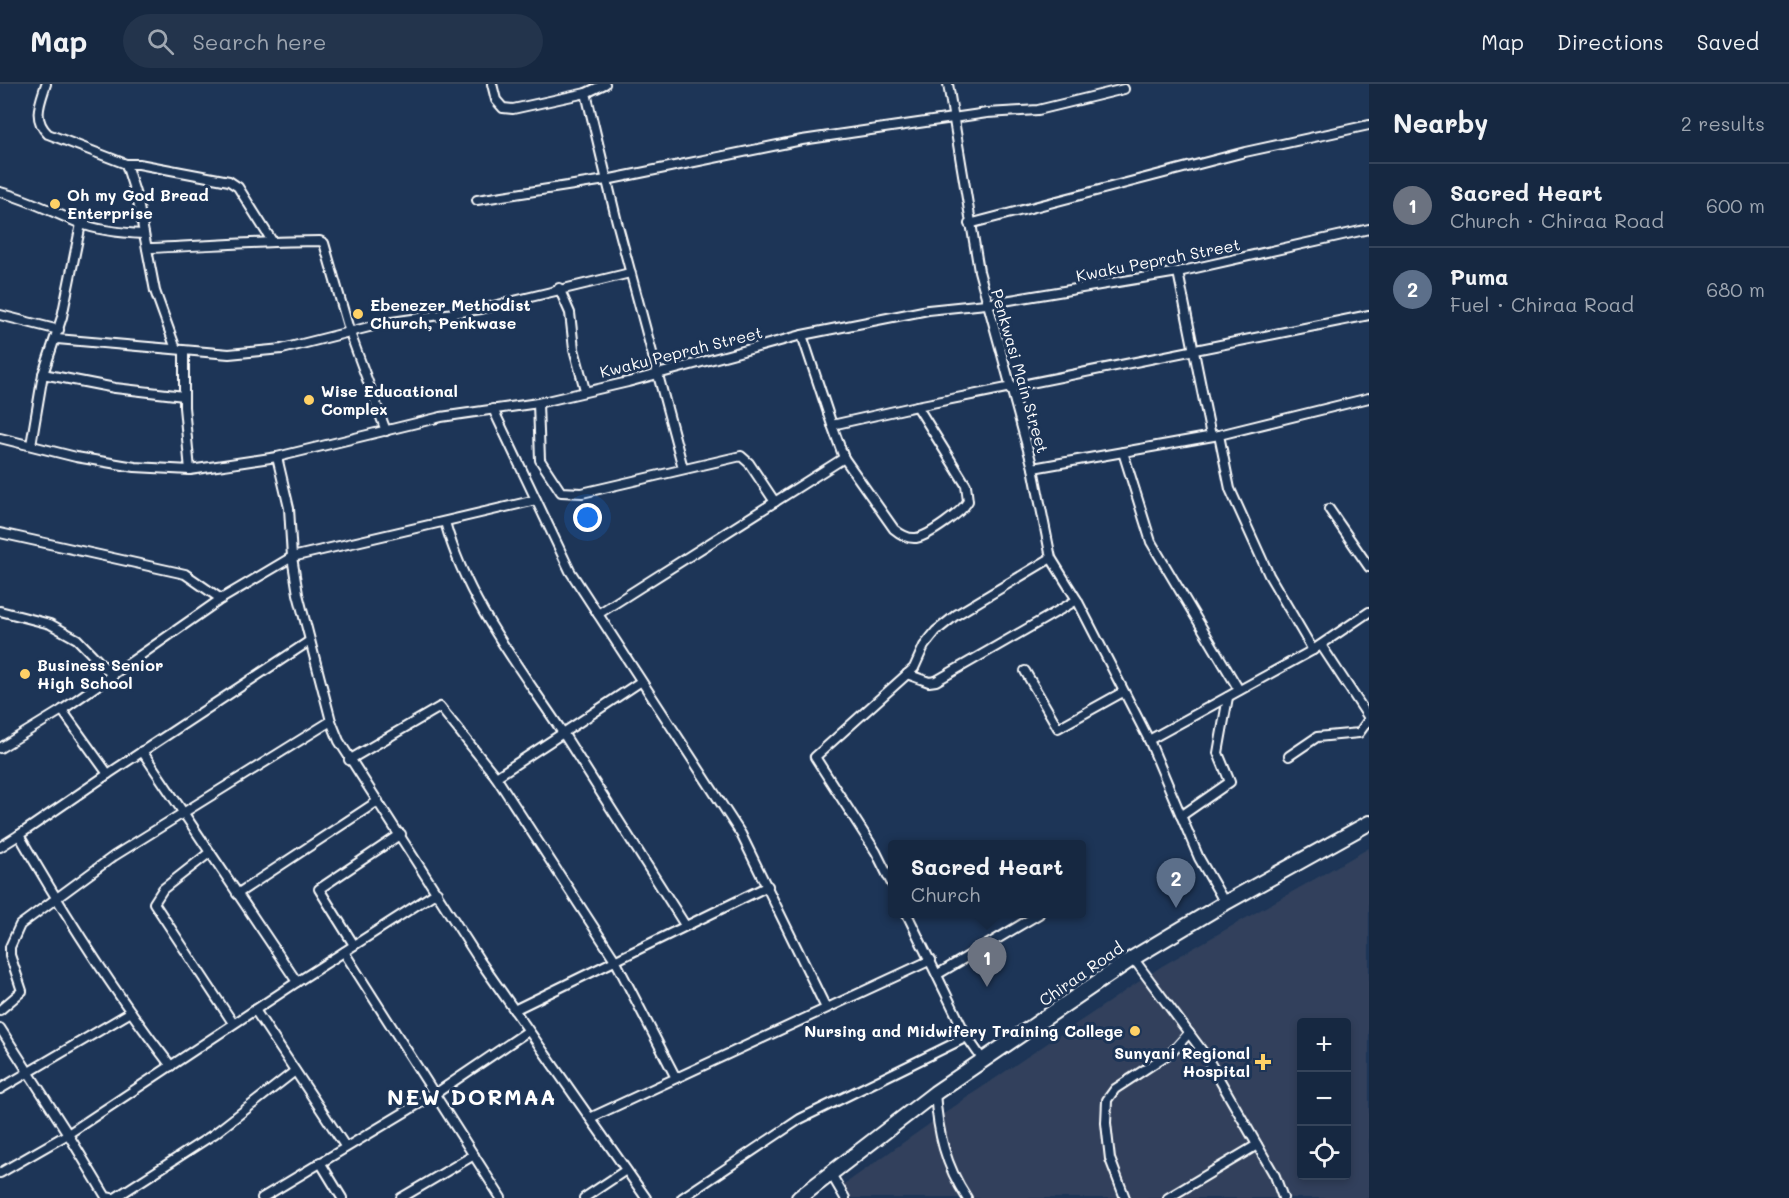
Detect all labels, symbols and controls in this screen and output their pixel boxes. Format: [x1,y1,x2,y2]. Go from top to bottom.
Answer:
search box [123,14,543,68]
text: Map [30,23,87,59]
icon: search [144,25,177,58]
text: Search here [192,27,326,56]
text: Map [1481,28,1524,55]
text: Directions [1557,28,1664,55]
text: Saved [1697,28,1759,55]
text: Nearby [1393,106,1488,140]
text: 2 results [1681,110,1765,136]
text: Sacred Heart [1450,178,1602,207]
place label: Oh my God Bread Enterprise [67,184,209,223]
text: 1 [1408,192,1417,218]
text: 600 m [1706,192,1765,218]
marker: Oh my God Bread Enterprise [48,197,62,211]
text: Church · Chiraa Road [1450,207,1664,233]
street label: Kwaku Peprah Street [1074,233,1242,286]
text: Puma [1450,262,1509,291]
text: 2 [1407,276,1418,302]
text: 680 m [1706,276,1765,302]
street label: Penkwasi Main Street [987,286,1054,455]
text: Fuel · Chiraa Road [1450,291,1634,317]
place label: Ebenezer Methodist Church, Penkwase [370,294,531,333]
marker: Ebenezer Methodist Church, Penkwase [351,307,365,321]
street label: Kwaku Peprah Street [597,321,764,382]
place label: Wise Educational Complex [321,380,458,419]
marker: Wise Educational Complex [302,393,316,407]
your location [573,503,602,532]
place label: Business Senior High School [37,654,163,693]
marker: Business Senior High School [18,667,32,681]
popup [888,840,1086,918]
text: Sacred Heart [911,852,1063,881]
pin: 2 [1156,858,1196,908]
text: Church [911,881,980,907]
street label: Chiraa Road [1034,937,1127,1010]
pin: 1 [968,938,1006,987]
map controls [1297,1018,1351,1180]
button: + [1297,1018,1351,1072]
place label: Nursing and Midwifery Training College [804,1020,1123,1041]
marker: Nursing and Midwifery Training College [1128,1024,1142,1038]
place label: Sunyani Regional Hospital [1114,1042,1250,1081]
marker: Sunyani Regional Hospital [1254,1053,1272,1071]
button: − [1297,1072,1351,1126]
district label: NEW DORMAA [387,1082,557,1111]
button: locate [1297,1126,1351,1180]

